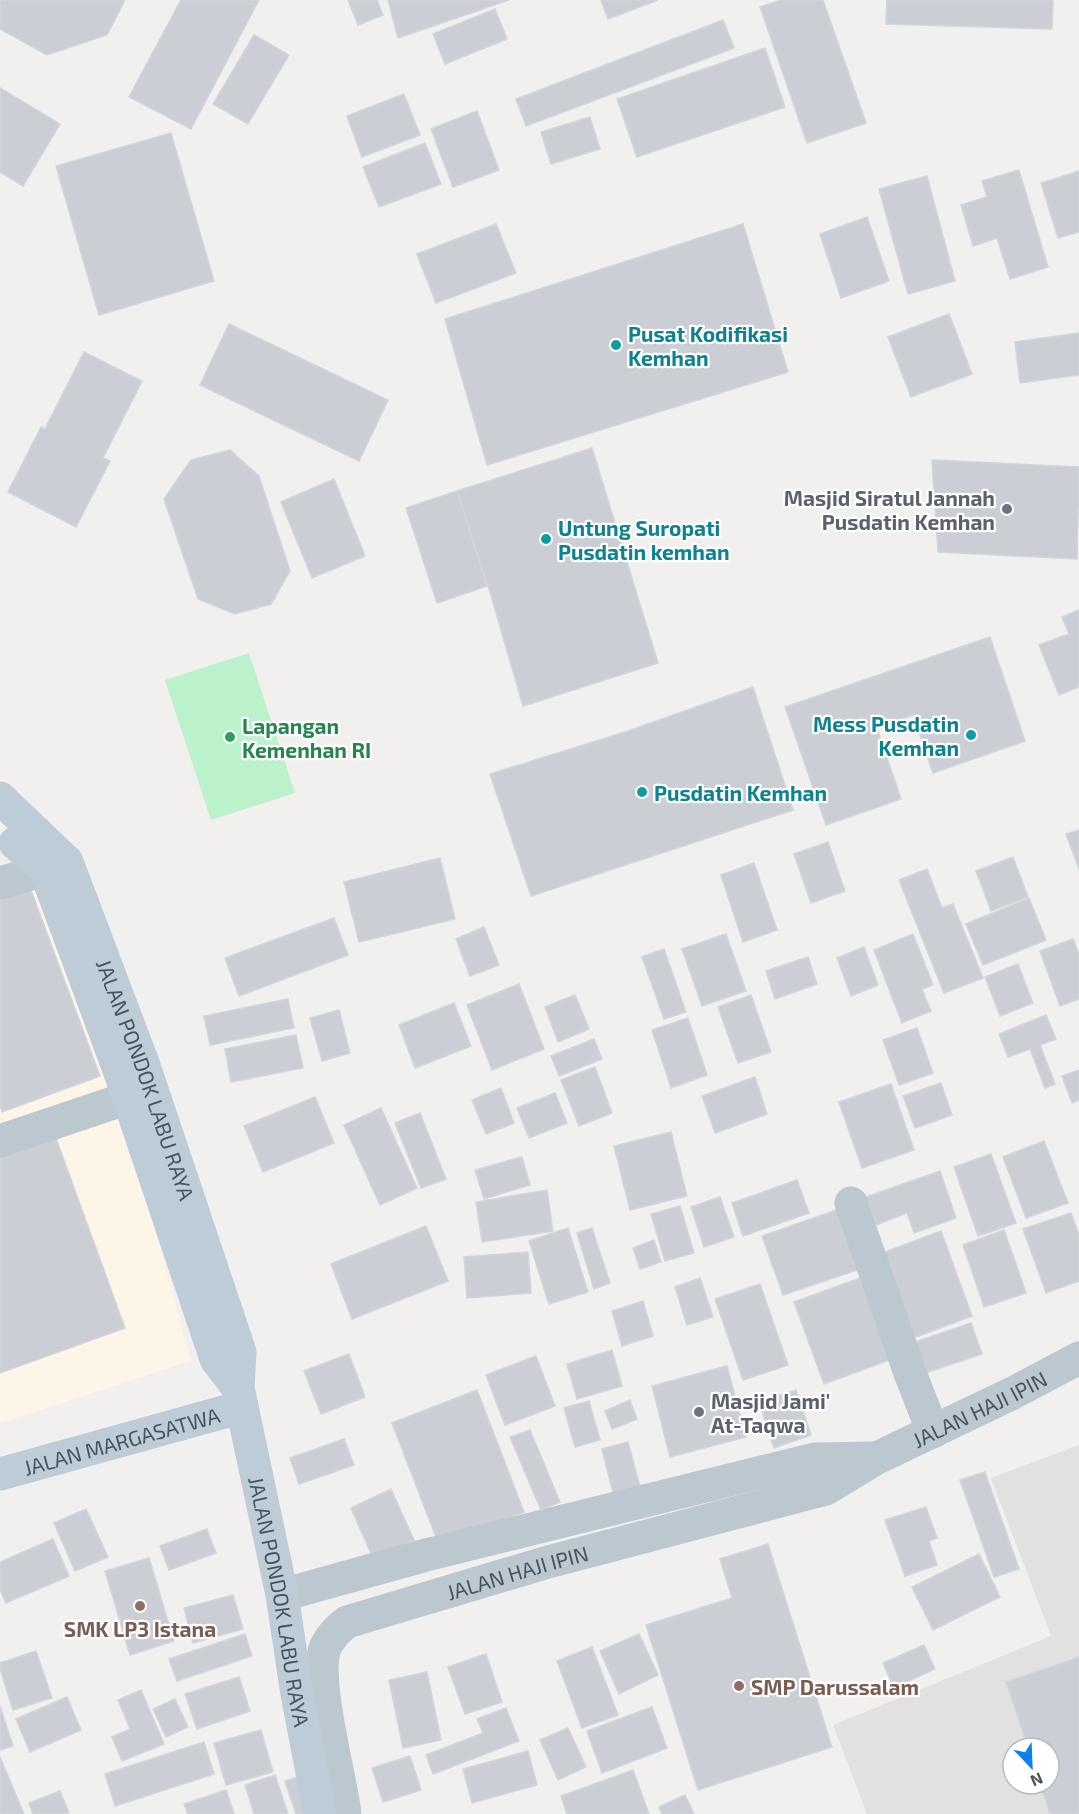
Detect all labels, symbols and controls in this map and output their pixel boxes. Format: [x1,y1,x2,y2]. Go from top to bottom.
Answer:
place label: Pusat Kodifikasi Kemhan [628,321,788,370]
marker: Pusat Kodifikasi Kemhan [609,338,623,352]
place label: Masjid Siratul Jannah Pusdatin Kemhan [784,485,995,534]
marker: Masjid Siratul Jannah Pusdatin Kemhan [1000,502,1014,516]
place label: Untung Suropati Pusdatin kemhan [558,515,730,564]
marker: Untung Suropati Pusdatin kemhan [539,532,553,546]
place label: Mess Pusdatin Kemhan [813,711,959,760]
place label: Lapangan Kemenhan RI [242,713,371,762]
marker: Mess Pusdatin Kemhan [964,728,978,742]
marker: Lapangan Kemenhan RI [223,730,237,744]
place label: Pusdatin Kemhan [654,780,827,805]
marker: Pusdatin Kemhan [635,785,649,799]
street label: JALAN PONDOK LABU RAYA [92,955,201,1203]
street label: JALAN HAJI IPIN [908,1365,1051,1452]
place label: Masjid Jami' At-Taqwa [711,1388,830,1437]
street label: JALAN MARGASATWA [20,1401,222,1479]
marker: Masjid Jami' At-Taqwa [692,1405,706,1419]
street label: JALAN PONDOK LABU RAYA [245,1474,315,1729]
street label: JALAN HAJI IPIN [443,1540,591,1604]
marker: SMK LP3 Istana [133,1599,147,1613]
place label: SMK LP3 Istana [64,1616,216,1641]
place label: SMP Darussalam [751,1674,919,1699]
marker: SMP Darussalam [732,1679,746,1693]
north arrow [1001,1736,1061,1796]
text: N [1028,1769,1046,1791]

